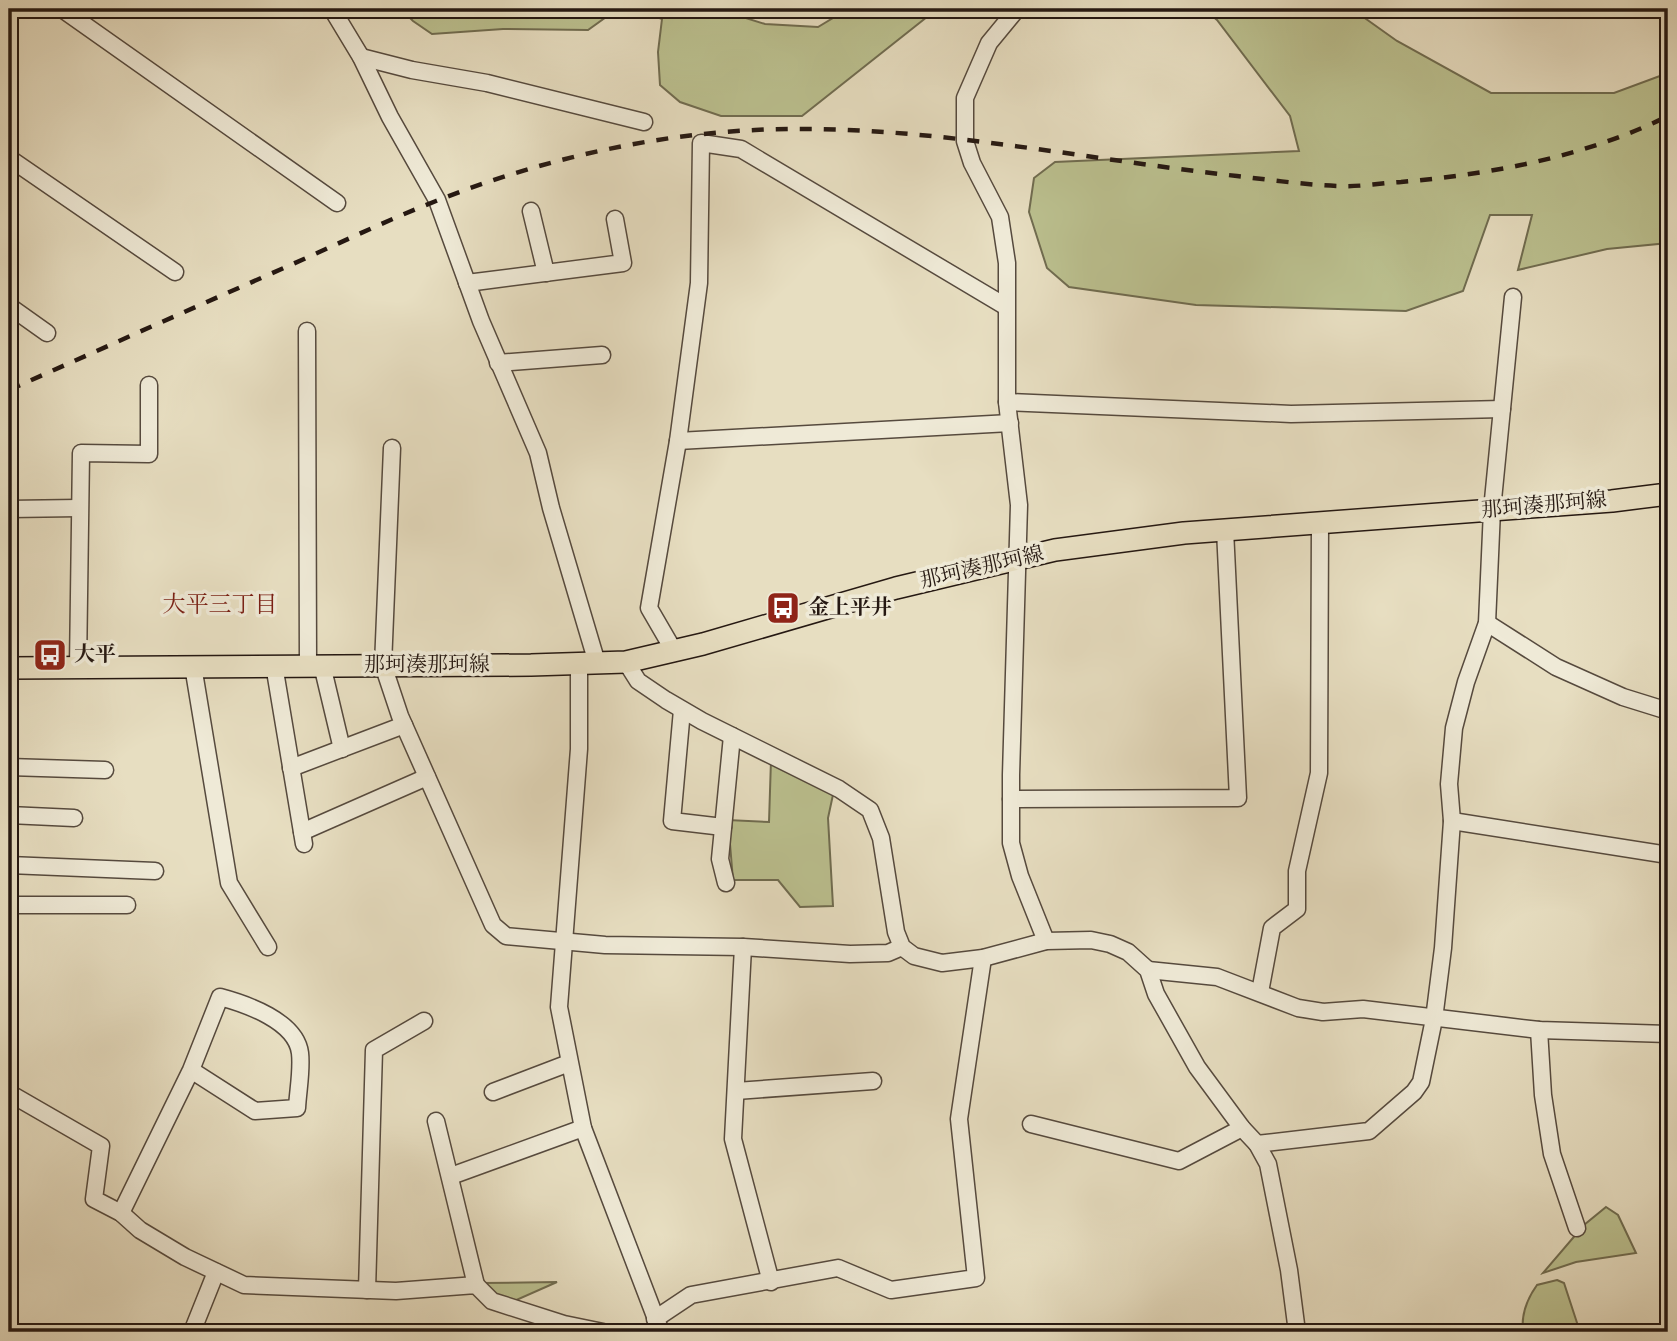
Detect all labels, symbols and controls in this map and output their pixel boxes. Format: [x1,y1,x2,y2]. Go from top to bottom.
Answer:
street label: 那珂湊那珂線 [1480,488,1608,522]
street label: 那珂湊那珂線 [918,542,1046,592]
bus stop icon: 金上平井 [764,589,802,627]
district label: 大平三丁目 [163,592,278,617]
place label: 金上平井 [808,595,892,619]
bus stop icon: 大平 [31,636,69,674]
place label: 大平 [74,643,116,666]
street label: 那珂湊那珂線 [364,653,490,676]

